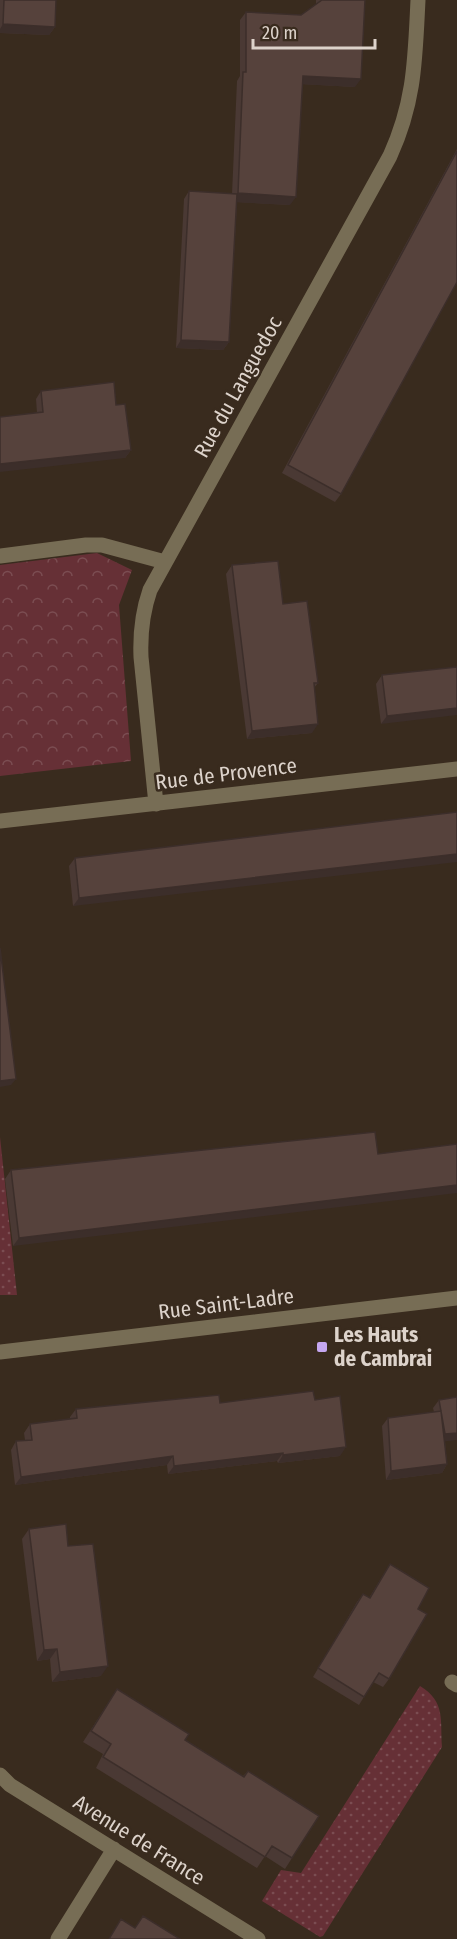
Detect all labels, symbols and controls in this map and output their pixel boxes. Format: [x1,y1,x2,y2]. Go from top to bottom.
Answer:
scale bar [253,12,374,50]
text: 20 m [262,22,297,44]
street label: Rue du Languedoc [188,312,288,462]
street label: Rue de Provence [154,752,298,796]
street label: Rue Saint-Ladre [157,1283,295,1325]
place label: Les Hauts de Cambrai [334,1322,432,1372]
marker: Les Hauts de Cambrai [315,1340,329,1354]
street label: Avenue de France [68,1789,210,1891]

